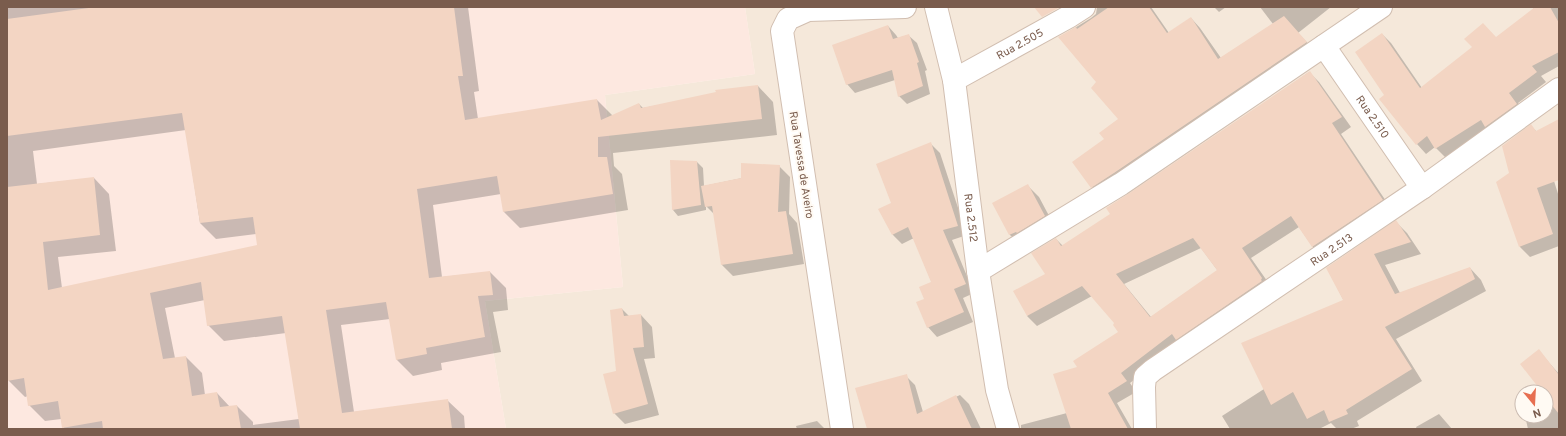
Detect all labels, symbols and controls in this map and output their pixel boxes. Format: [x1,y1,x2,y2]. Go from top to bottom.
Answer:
street label: Rua 2.505 [994,26,1046,63]
street label: Rua 2.510 [1352,93,1392,142]
street label: Rua Tavessa de Aveiro [786,111,816,220]
street label: Rua 2.512 [960,193,980,243]
street label: Rua 2.513 [1308,231,1356,270]
north arrow [1514,384,1554,424]
text: N [1531,405,1543,420]

